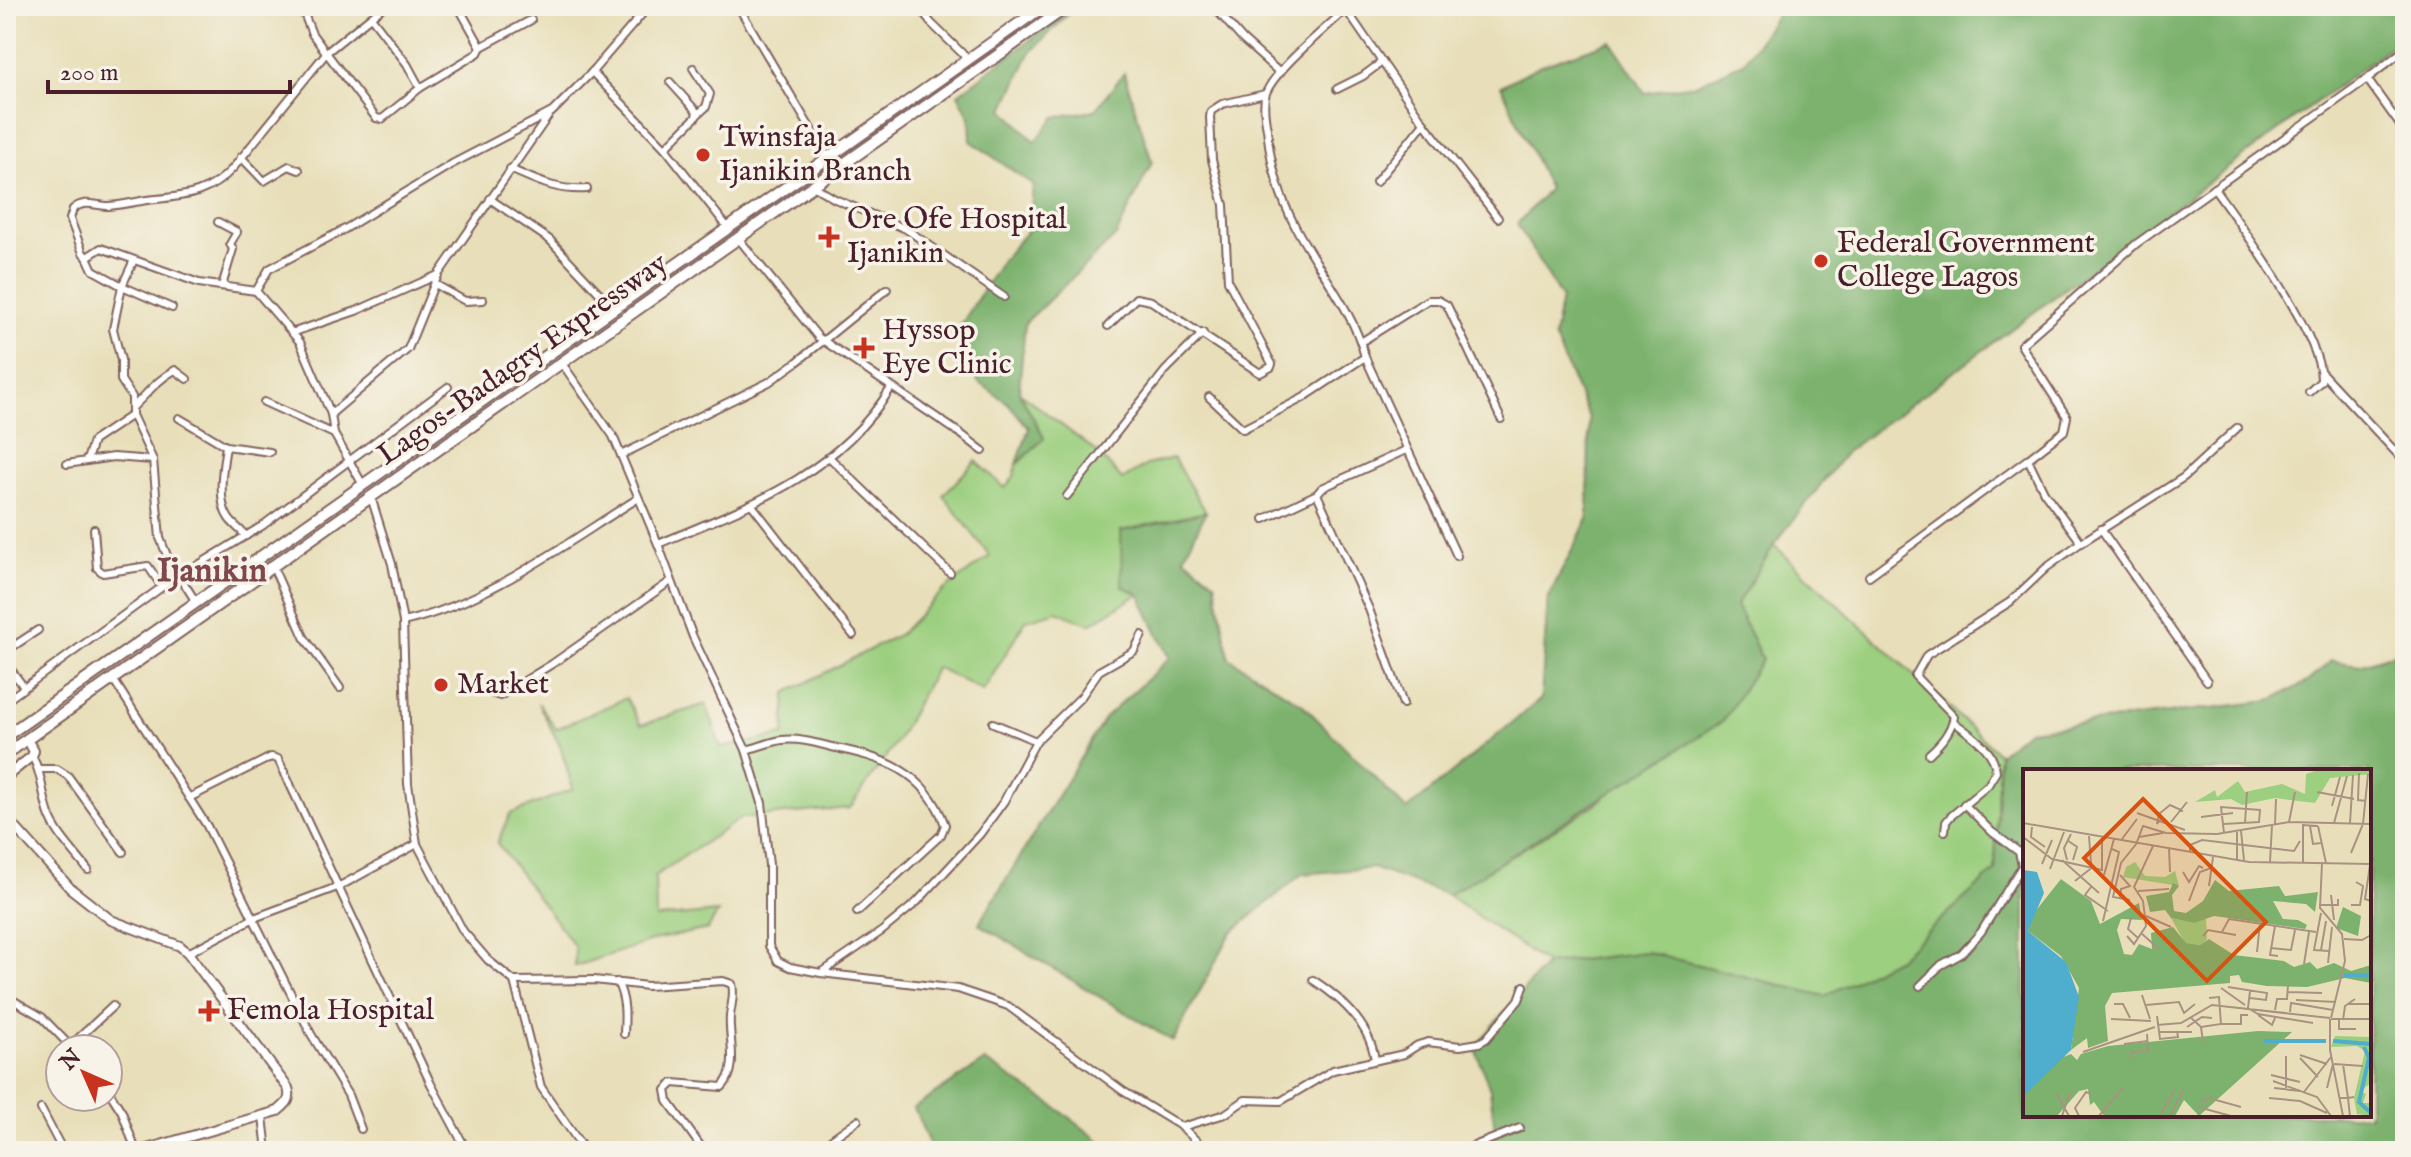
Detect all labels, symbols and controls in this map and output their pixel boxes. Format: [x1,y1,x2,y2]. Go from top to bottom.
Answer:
scale bar [48,44,290,94]
text: 200 m [60,58,119,89]
place label: Twinsfaja Ijanikin Branch [719,119,911,191]
marker: Twinsfaja Ijanikin Branch [694,146,712,164]
place label: Ore Ofe Hospital Ijanikin [847,201,1067,273]
place label: Federal Government College Lagos [1837,225,2095,297]
marker: Ore Ofe Hospital Ijanikin [818,226,840,248]
street label: Lagos-Badagry Expressway [370,245,676,475]
marker: Federal Government College Lagos [1812,252,1830,270]
place label: Hyssop Eye Clinic [882,312,1012,384]
marker: Hyssop Eye Clinic [853,337,875,359]
district label: Ijanikin [157,550,267,593]
place label: Market [457,666,549,704]
marker: Market [432,676,450,694]
inset map [2023,769,2371,1117]
place label: Femola Hospital [227,992,435,1030]
marker: Femola Hospital [198,1000,220,1022]
north arrow [44,1033,124,1113]
text: N [54,1044,88,1078]

